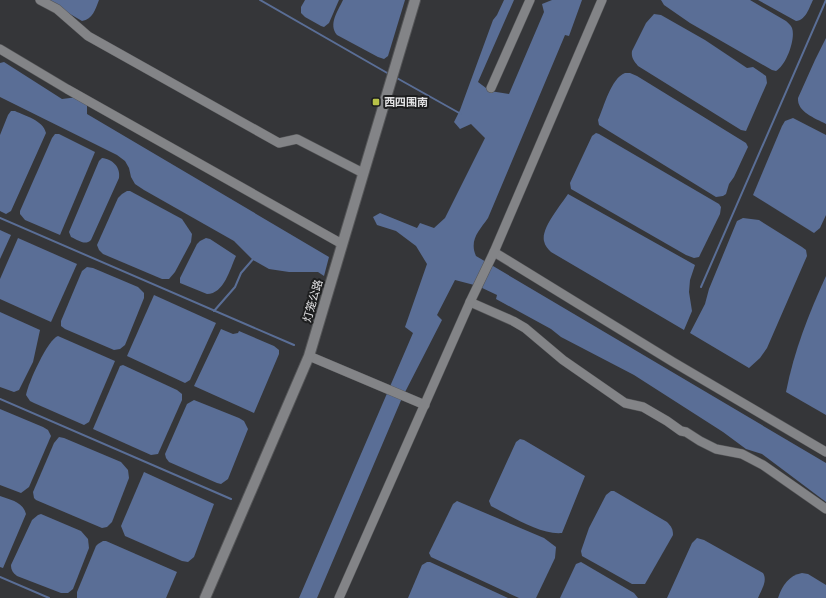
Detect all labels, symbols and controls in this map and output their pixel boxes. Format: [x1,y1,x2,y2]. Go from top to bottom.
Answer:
place label: 西四围南 [384,95,428,110]
marker: 西四围南 [371,97,381,107]
street label: 灯笼公路 [300,278,326,324]

